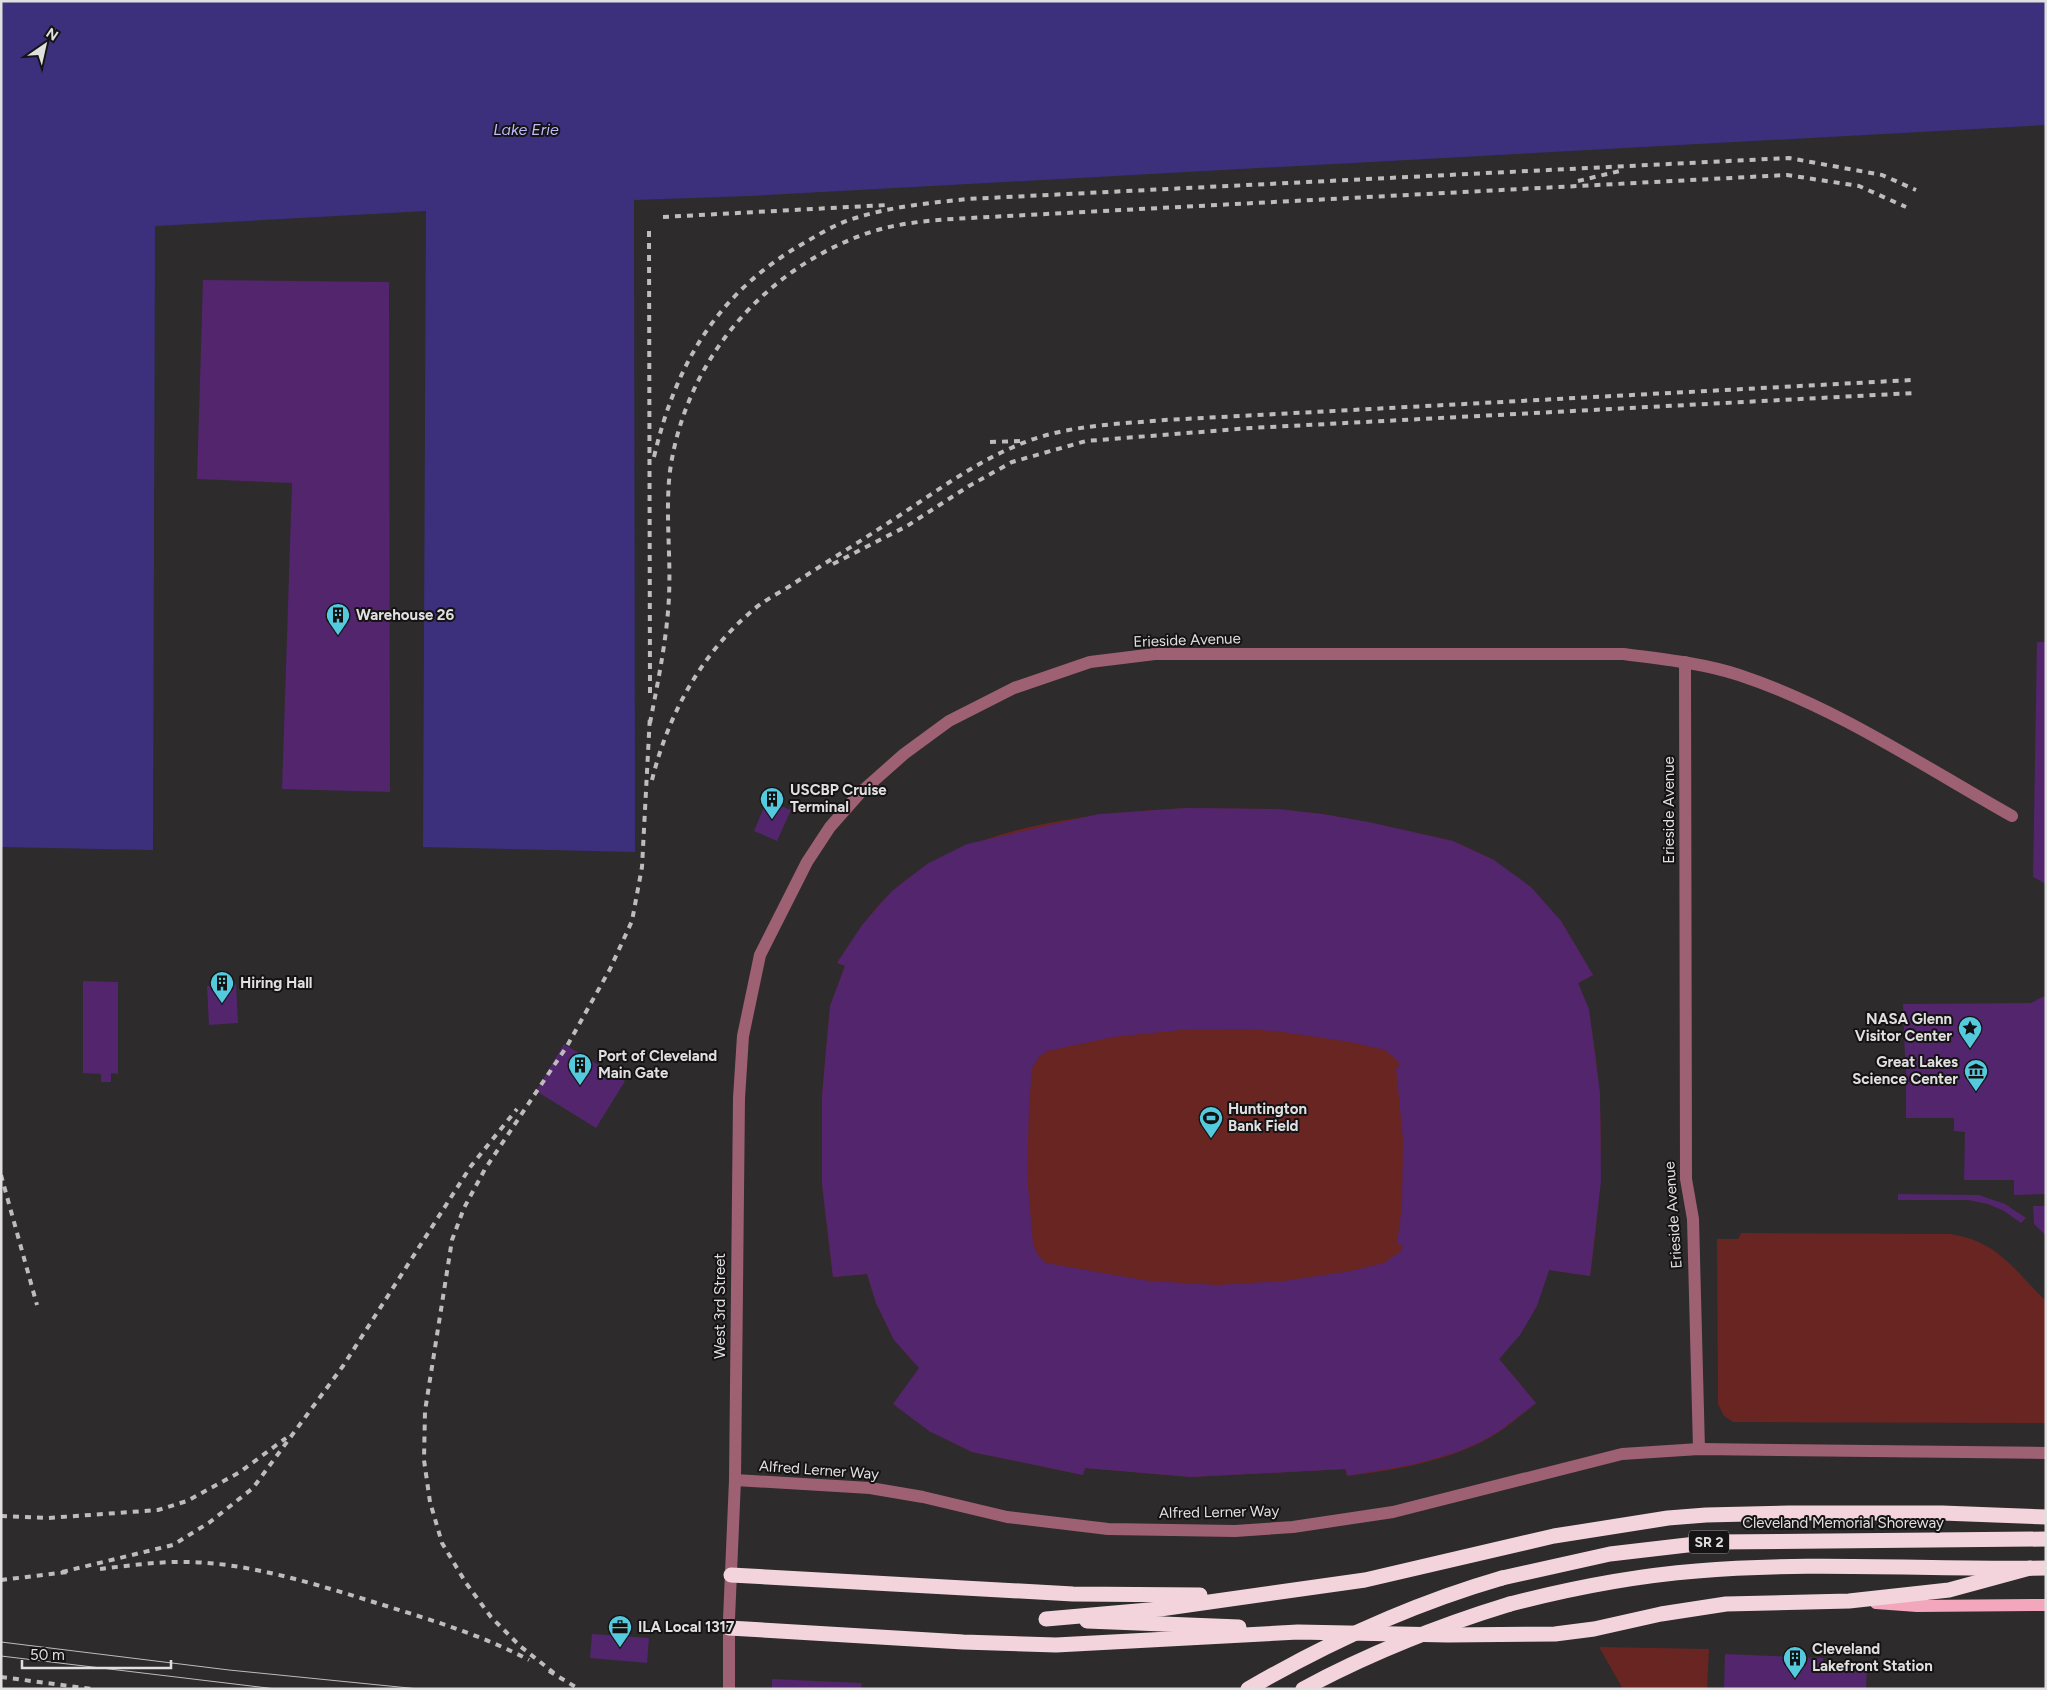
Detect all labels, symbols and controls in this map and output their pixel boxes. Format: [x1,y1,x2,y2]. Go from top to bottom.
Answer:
north arrow [20,20,70,70]
text: N [43,25,61,45]
water label: Lake Erie [493,120,559,139]
building icon: Warehouse 26 [325,602,351,636]
place label: Warehouse 26 [356,606,454,624]
street label: Erieside Avenue [1133,629,1241,651]
street label: Erieside Avenue [1660,756,1678,864]
place label: USCBP Cruise Terminal [790,781,887,816]
building icon: USCBP Cruise Terminal [759,786,785,820]
building icon: Hiring Hall [209,970,235,1004]
place label: Hiring Hall [240,974,313,992]
place label: NASA Glenn Visitor Center [1855,1010,1952,1045]
place icon: NASA Glenn Visitor Center [1957,1015,1983,1049]
place label: Port of Cleveland Main Gate [598,1047,717,1082]
building icon: Port of Cleveland Main Gate [567,1052,593,1086]
place label: Great Lakes Science Center [1852,1053,1958,1088]
museum icon: Great Lakes Science Center [1963,1058,1989,1092]
place label: Huntington Bank Field [1228,1100,1307,1135]
sports icon: Huntington Bank Field [1198,1105,1224,1139]
street label: Erieside Avenue [1660,1161,1686,1269]
street label: West 3rd Street [711,1253,729,1359]
street label: Alfred Lerner Way [758,1457,880,1483]
street label: Alfred Lerner Way [1159,1502,1279,1522]
street label: Cleveland Memorial Shoreway [1742,1514,1944,1532]
road number: SR 2 [1689,1530,1729,1554]
office icon: ILA Local 1317 [607,1614,633,1648]
place label: ILA Local 1317 [638,1618,734,1636]
scale bar [22,1638,171,1670]
place label: Cleveland Lakefront Station [1812,1640,1933,1675]
building icon: Cleveland Lakefront Station [1782,1645,1808,1679]
text: 50 m [30,1646,65,1664]

